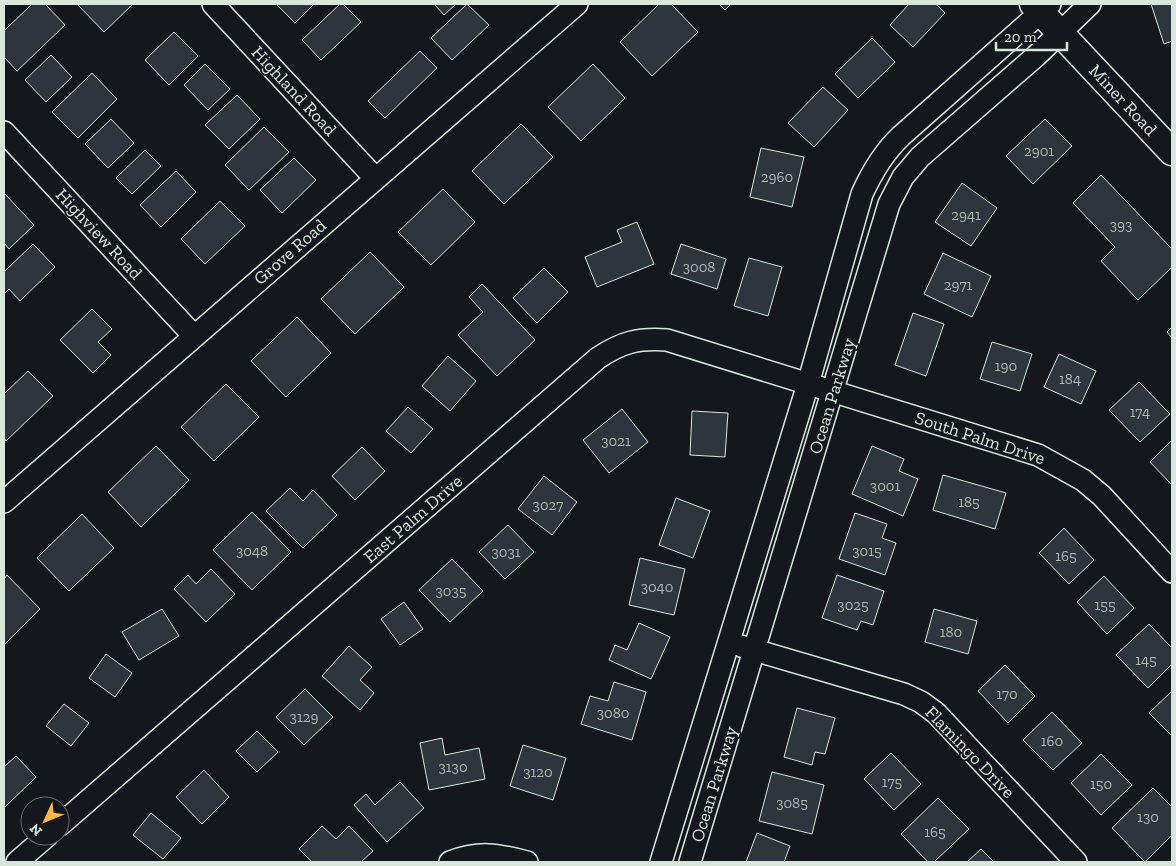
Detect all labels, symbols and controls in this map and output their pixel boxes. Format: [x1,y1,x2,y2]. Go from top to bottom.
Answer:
scale bar [996,20,1067,52]
text: 20 m [1004,28,1037,46]
street label: Highland Road [247,41,341,141]
street label: Miner Road [1084,60,1162,140]
house number: 2901 [1024,142,1054,160]
house number: 2960 [761,168,793,186]
street label: Highview Road [51,184,147,284]
house number: 2941 [951,206,981,224]
street label: Grove Road [249,214,331,290]
house number: 393 [1110,216,1132,234]
house number: 3008 [683,258,715,276]
house number: 2971 [944,276,972,294]
street label: Ocean Parkway [804,335,860,457]
house number: 190 [995,357,1017,375]
house number: 184 [1059,370,1081,388]
house number: 174 [1130,403,1150,421]
street label: South Palm Drive [912,407,1048,469]
house number: 3021 [601,432,631,450]
street label: East Palm Drive [359,470,467,568]
house number: 3001 [870,477,900,495]
house number: 185 [958,493,980,511]
house number: 3027 [533,496,563,514]
house number: 3048 [236,542,268,560]
house number: 3015 [852,542,882,560]
house number: 3031 [491,543,521,561]
house number: 165 [1055,547,1077,565]
house number: 3040 [641,578,673,596]
house number: 3035 [436,582,467,600]
house number: 3025 [837,596,869,614]
house number: 155 [1094,596,1116,614]
house number: 180 [940,623,962,641]
house number: 145 [1135,651,1157,669]
house number: 170 [996,685,1018,703]
street label: Flamingo Drive [920,701,1020,803]
house number: 3080 [597,704,629,722]
house number: 3129 [290,708,318,726]
street label: Ocean Parkway [686,723,742,845]
house number: 160 [1041,732,1063,750]
house number: 3130 [438,758,468,776]
house number: 3120 [523,763,553,781]
house number: 175 [882,773,902,791]
house number: 150 [1090,775,1112,793]
house number: 3085 [776,794,808,812]
north arrow [20,796,70,846]
house number: 130 [1137,808,1159,826]
text: N [26,820,46,839]
house number: 165 [924,823,946,841]

